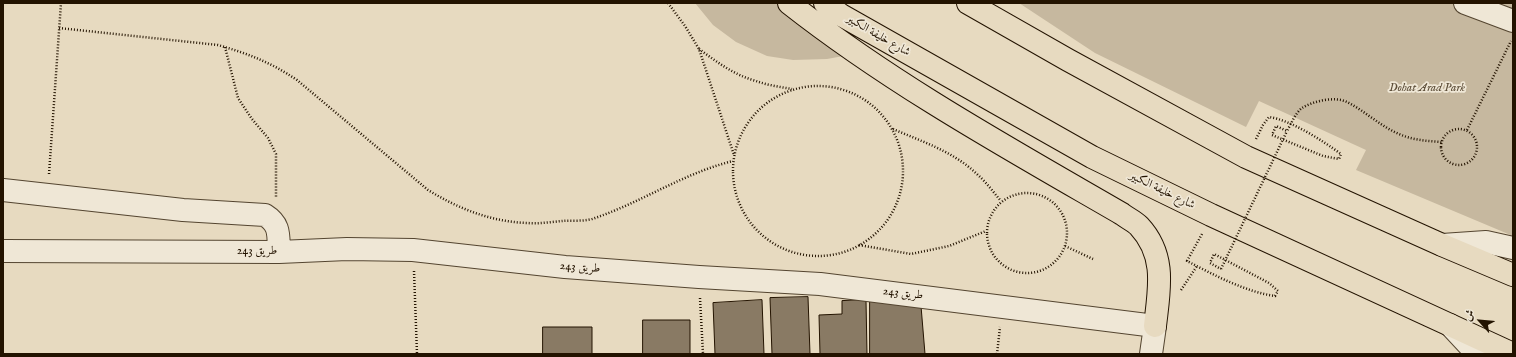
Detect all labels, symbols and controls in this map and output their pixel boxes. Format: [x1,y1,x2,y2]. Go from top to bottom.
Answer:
street label: شارع خليفة الكبير [844,12,912,60]
park label: Dohat Arad Park [1389,82,1465,96]
street label: شارع خليفة الكبير [1127,169,1197,213]
street label: طريق 243 [237,245,277,259]
street label: طريق 243 [559,259,601,277]
street label: طريق 243 [882,284,924,304]
north arrow [1460,301,1500,341]
text: ش [1461,308,1478,324]

